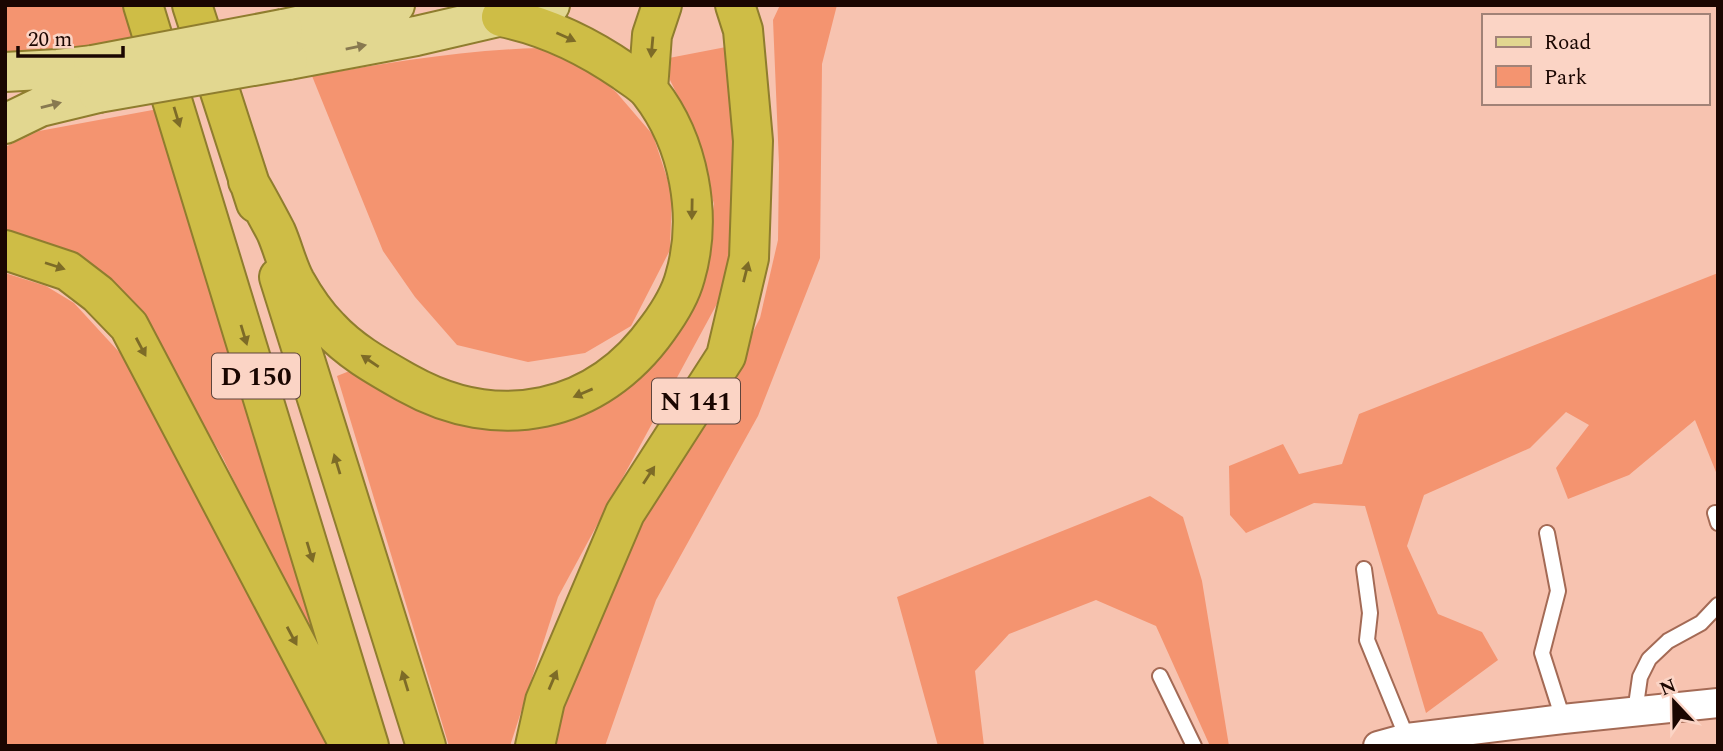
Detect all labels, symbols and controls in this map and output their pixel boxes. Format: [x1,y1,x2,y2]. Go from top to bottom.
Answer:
scale bar [18,14,122,58]
legend [1482,14,1709,105]
text: 20 m [28,24,72,56]
text: Road [1544,27,1591,59]
one-way arrow [555,32,576,43]
one-way arrow [646,36,657,58]
one-way arrow [345,41,367,52]
text: Park [1544,62,1588,94]
one-way arrow [40,99,62,110]
one-way arrow [172,107,183,128]
one-way arrow [686,198,698,220]
one-way arrow [45,261,66,272]
one-way arrow [741,261,752,283]
one-way arrow [239,325,249,346]
one-way arrow [134,338,146,358]
road number: D 150 [212,354,300,398]
one-way arrow [361,354,379,368]
road number: N 141 [652,378,740,424]
one-way arrow [572,388,593,399]
one-way arrow [331,453,342,474]
one-way arrow [643,465,656,484]
one-way arrow [306,542,316,563]
one-way arrow [286,626,298,645]
north arrow [1639,667,1709,737]
one-way arrow [400,670,410,691]
one-way arrow [548,670,559,691]
text: N [1656,671,1681,704]

